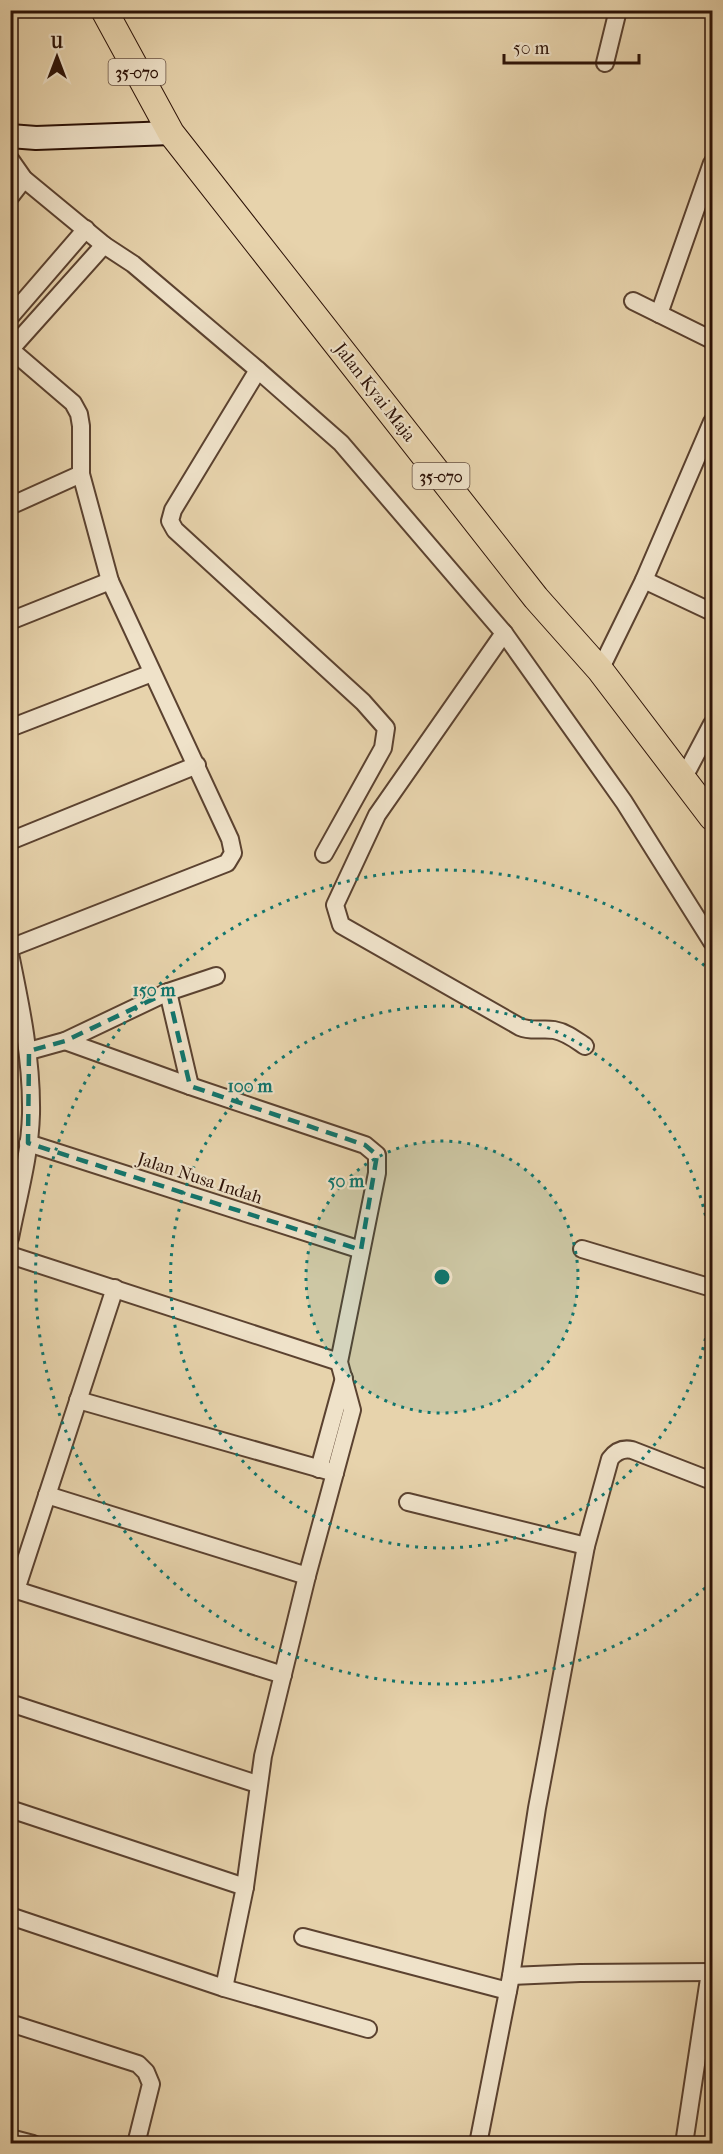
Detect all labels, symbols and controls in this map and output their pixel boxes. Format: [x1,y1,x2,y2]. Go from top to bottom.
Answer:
north arrow [27,27,87,87]
scale bar [504,27,639,65]
text: U [50,33,64,52]
text: 50 m [513,38,550,59]
road number: 35-070 [108,59,166,85]
street label: Jalan Kyai Maja [328,337,420,446]
road number: 35-070 [412,463,470,489]
text: 150 m [133,980,176,1001]
text: 100 m [227,1076,274,1097]
street label: Jalan Nusa Indah [133,1148,265,1209]
text: 50 m [328,1171,365,1192]
centre of rings [432,1267,452,1287]

